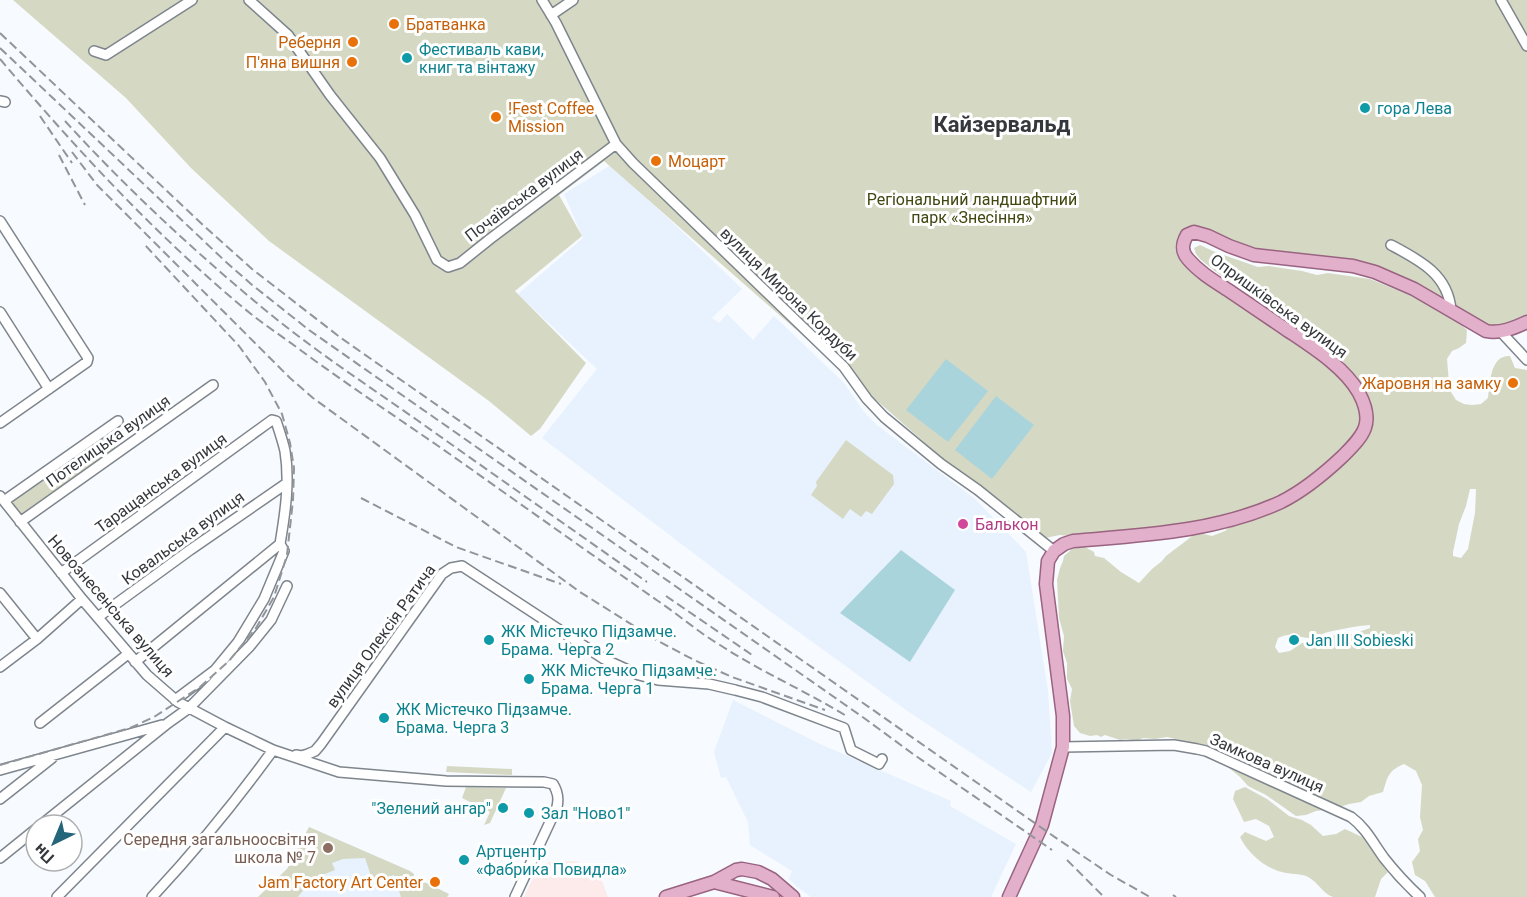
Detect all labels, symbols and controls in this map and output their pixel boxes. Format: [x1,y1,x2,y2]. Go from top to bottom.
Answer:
place label: Братванка [406,15,486,34]
marker: Братванка [387,17,401,31]
place label: Реберня [278,33,341,52]
marker: Реберня [346,35,360,49]
place label: Фестиваль кави, книг та вінтажу [419,40,544,77]
marker: Фестиваль кави, книг та вінтажу [400,51,414,65]
place label: П'яна вишня [246,53,340,72]
marker: П'яна вишня [345,55,359,69]
place label: !Fest Coffee Mission [508,99,594,136]
place label: гора Лева [1377,99,1452,118]
marker: гора Лева [1358,101,1372,115]
marker: !Fest Coffee Mission [489,110,503,124]
district label: Кайзервальд [934,112,1071,137]
street label: Почаївська вулиця [461,145,587,245]
place label: Моцарт [668,152,726,171]
marker: Моцарт [649,154,663,168]
park label: Регіональний ландшафтний парк «Знесіння» [867,190,1077,227]
street label: вулиця Мирона Кордуби [716,223,862,365]
street label: Опришківська вулиця [1207,250,1351,362]
place label: Жаровня на замку [1362,374,1501,393]
marker: Жаровня на замку [1506,376,1520,390]
street label: Потелицька вулиця [42,391,174,491]
street label: Таращанська вулиця [92,429,230,537]
street label: Ковальська вулиця [118,487,248,589]
place label: Балькон [975,515,1039,534]
marker: Балькон [956,517,970,531]
street label: Новознесенська вулиця [44,531,178,681]
street label: вулиця Олексія Ратича [323,561,439,711]
place label: ЖК Містечко Підзамче. Брама. Черга 2 [501,622,677,659]
place label: Jan III Sobieski [1306,631,1414,650]
marker: ЖК Містечко Підзамче. Брама. Черга 2 [482,633,496,647]
marker: Jan III Sobieski [1287,633,1301,647]
place label: ЖК Містечко Підзамче. Брама. Черга 1 [541,661,717,698]
marker: ЖК Містечко Підзамче. Брама. Черга 1 [522,672,536,686]
place label: ЖК Містечко Підзамче. Брама. Черга 3 [396,700,572,737]
marker: ЖК Містечко Підзамче. Брама. Черга 3 [377,711,391,725]
street label: Замкова вулиця [1207,729,1327,797]
place label: "Зелений ангар" [371,799,491,818]
marker: "Зелений ангар" [496,801,510,815]
place label: Зал "Ново1" [541,804,630,823]
marker: Зал "Ново1" [522,806,536,820]
north arrow [24,813,84,873]
place label: Середня загальноосвітня школа № 7 [123,830,316,867]
text: Пн [30,840,58,868]
marker: Середня загальноосвітня школа № 7 [321,841,335,855]
place label: Артцентр «Фабрика Повидла» [476,842,627,879]
marker: Артцентр «Фабрика Повидла» [457,853,471,867]
place label: Jam Factory Art Center [258,873,424,892]
marker: Jam Factory Art Center [428,875,442,889]

